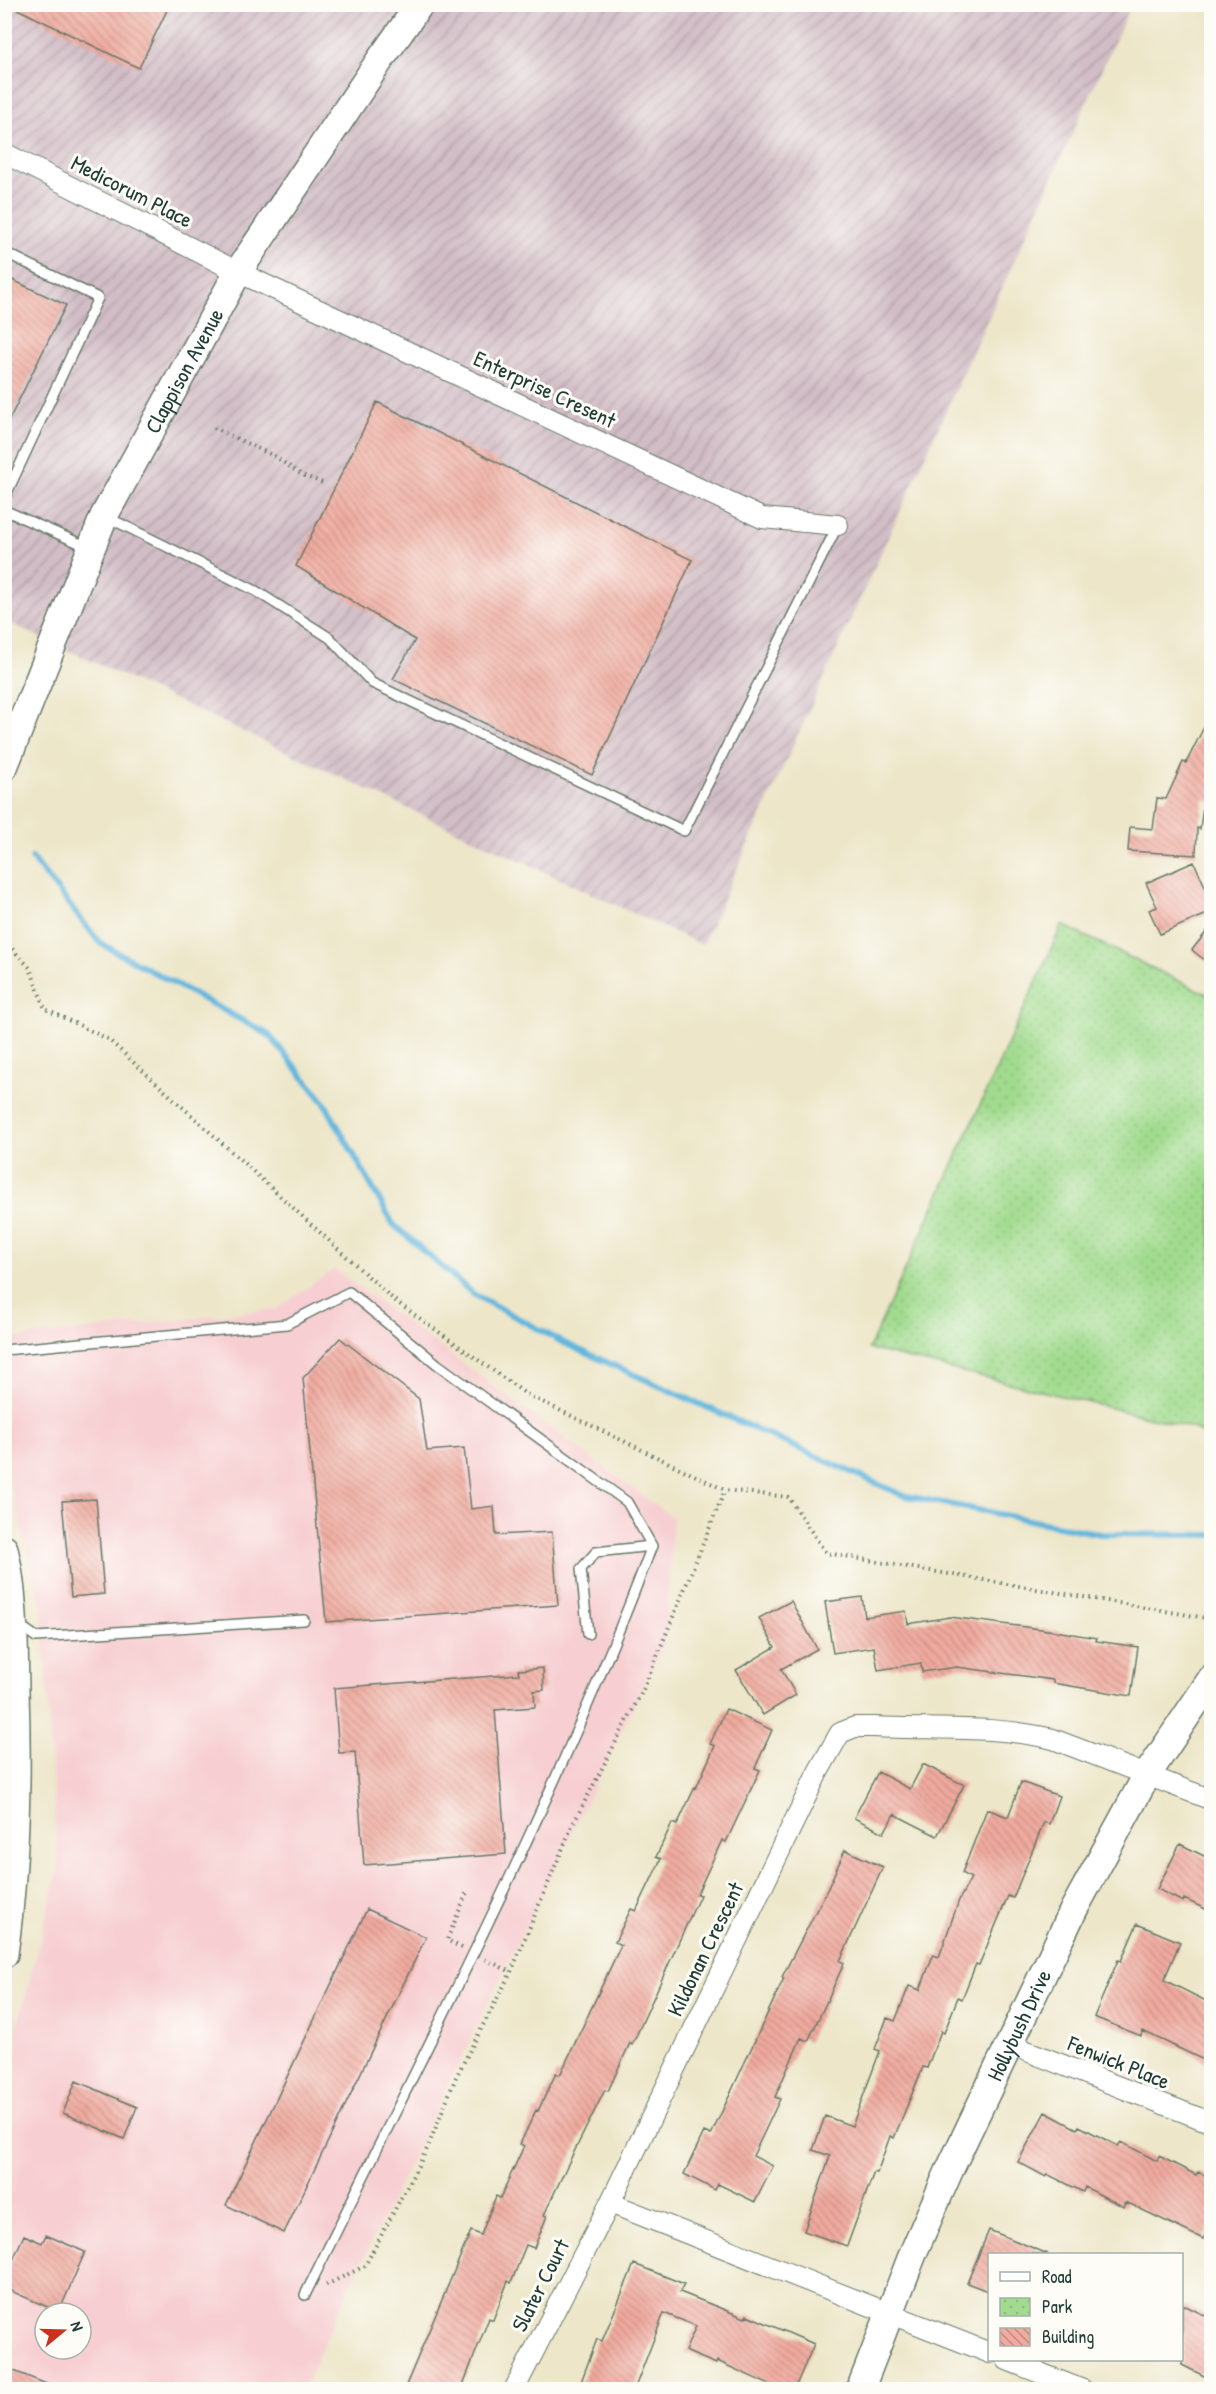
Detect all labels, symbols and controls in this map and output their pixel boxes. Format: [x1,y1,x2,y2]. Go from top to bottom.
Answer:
street label: Medicorum Place [66,148,198,235]
street label: Clappison Avenue [137,303,230,439]
street label: Enterprise Cresent [469,343,621,435]
street label: Kildonan Crescent [660,1876,751,2021]
street label: Hollybush Drive [979,1964,1058,2086]
street label: Fenwick Place [1063,2028,1175,2096]
street label: Slater Court [504,2233,576,2336]
legend [988,2253,1183,2361]
text: Road [1042,2264,1072,2289]
text: Park [1042,2294,1073,2319]
north arrow [33,2301,93,2361]
text: N [65,2319,89,2334]
text: Building [1042,2324,1094,2349]

